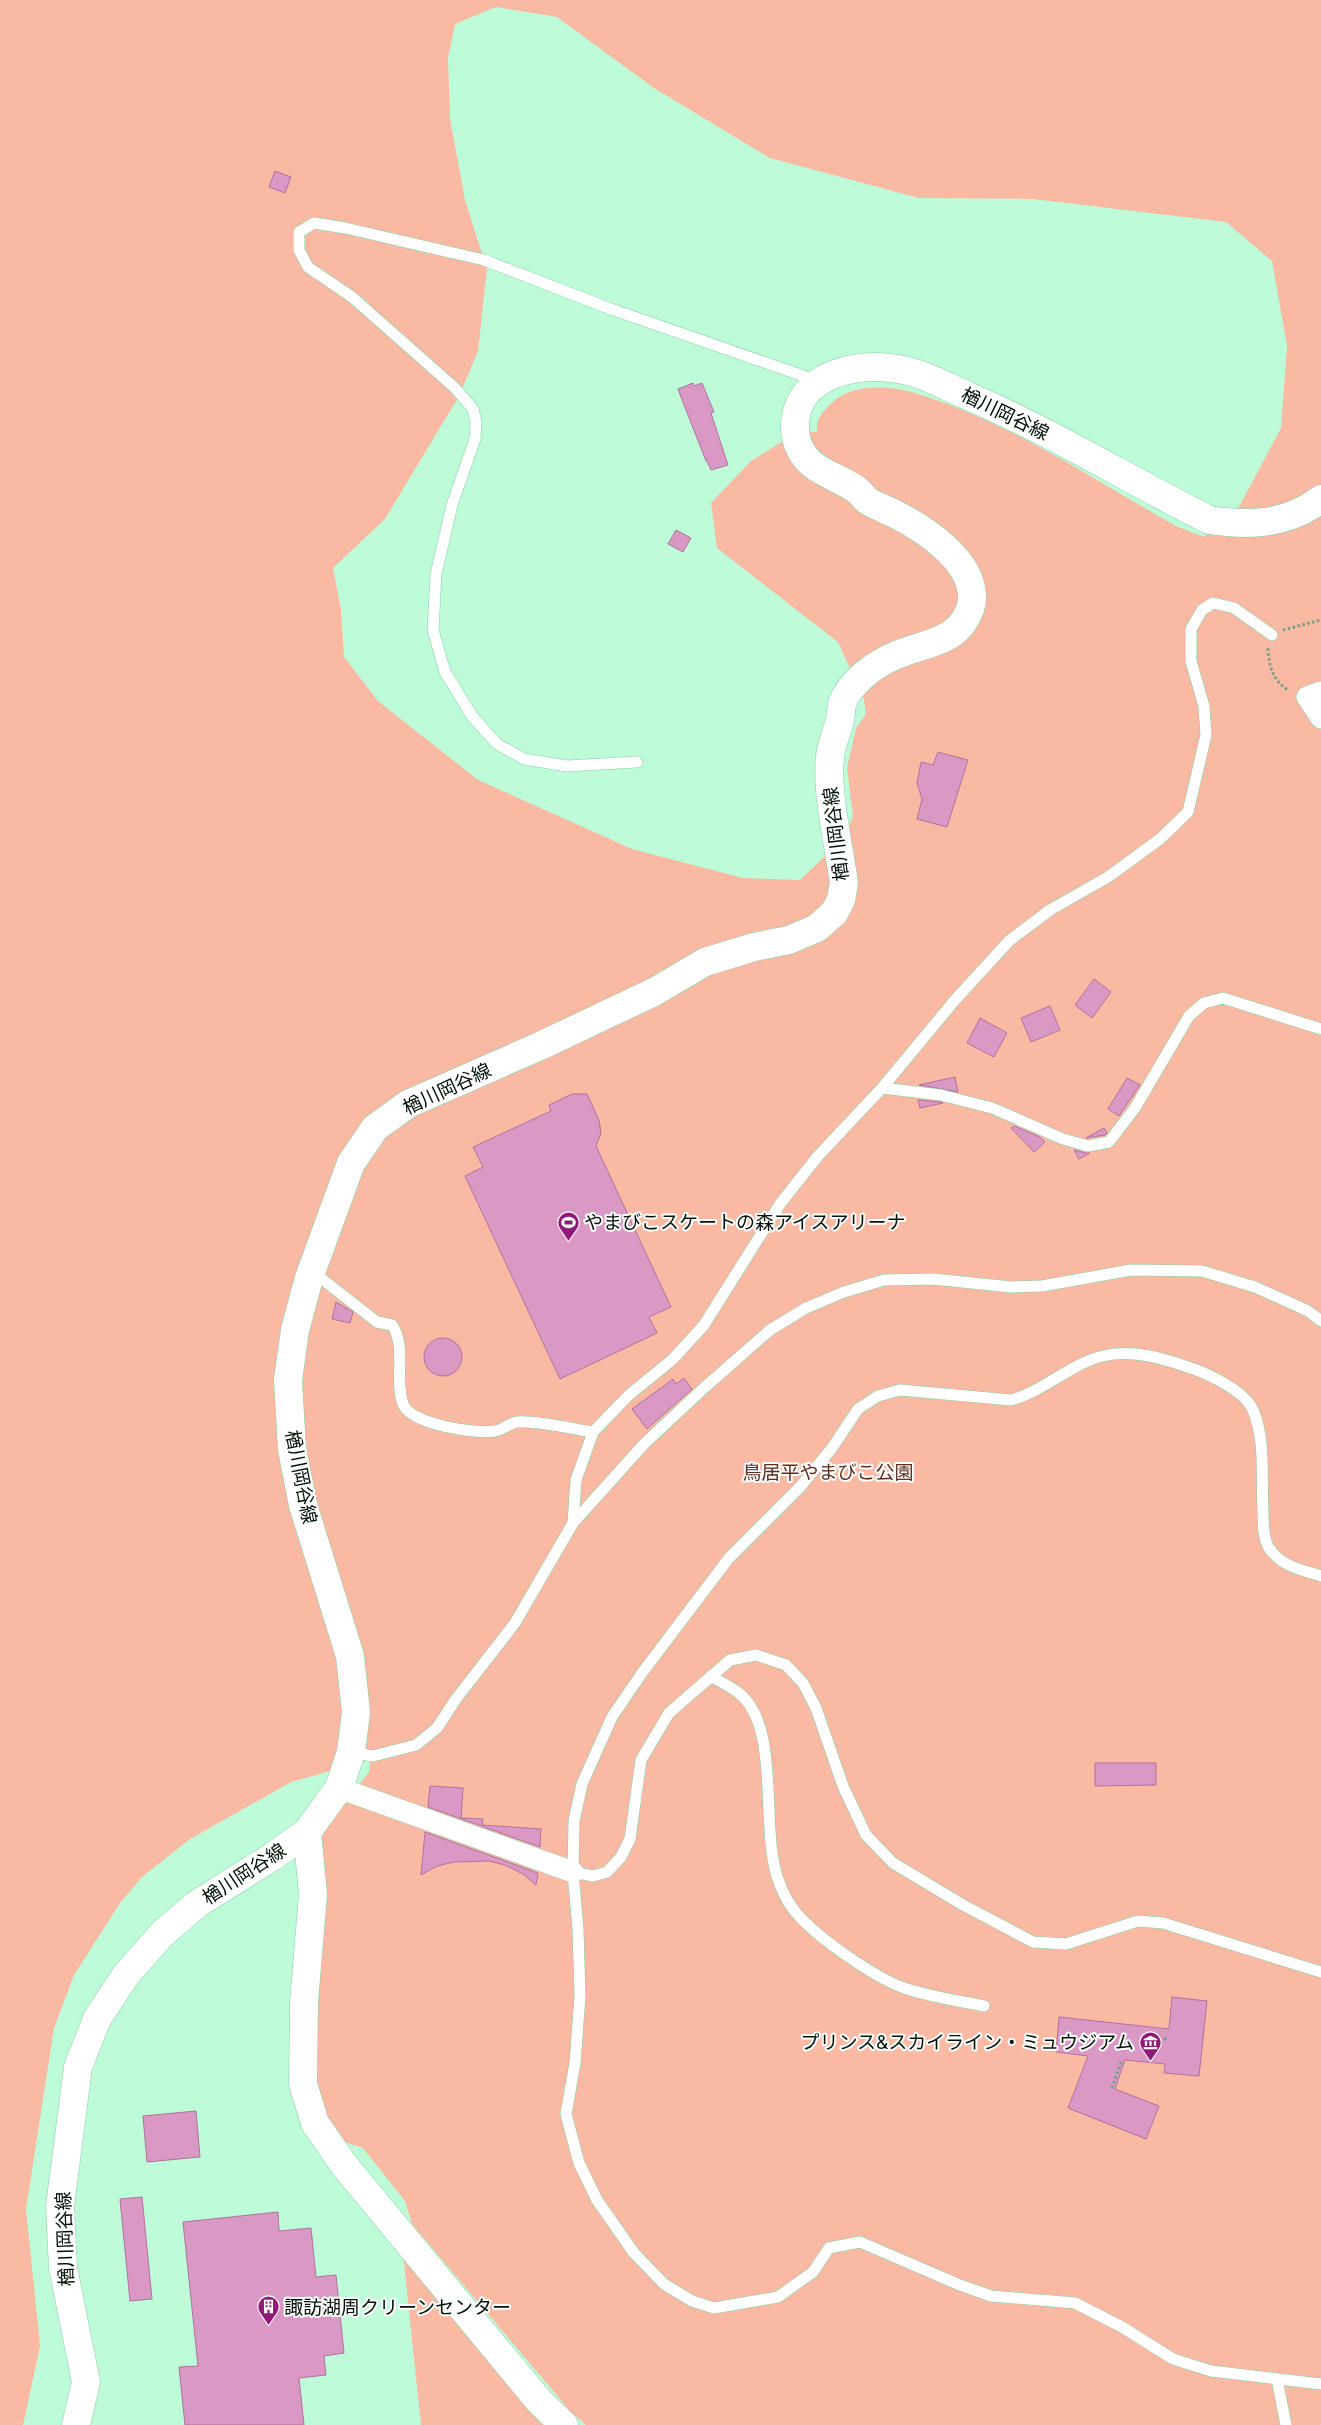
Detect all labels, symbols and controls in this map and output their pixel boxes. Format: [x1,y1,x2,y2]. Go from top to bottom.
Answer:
street label: 楢川岡谷線 [957,383,1053,445]
street label: 楢川岡谷線 [819,785,853,883]
street label: 楢川岡谷線 [399,1058,495,1120]
sports icon: やまびこスケートの森アイスアリーナ [556,1210,580,1241]
place label: やまびこスケートの森アイスアリーナ [584,1211,905,1234]
street label: 楢川岡谷線 [281,1428,321,1526]
park label: 鳥居平やまびこ公園 [742,1461,914,1484]
street label: 楢川岡谷線 [198,1838,290,1910]
museum icon: プリンス&スカイライン・ミュウジアム [1138,2030,1162,2061]
place label: プリンス&スカイライン・ミュウジアム [800,2031,1134,2054]
street label: 楢川岡谷線 [52,2191,78,2287]
building icon: 諏訪湖周クリーンセンター [256,2295,280,2326]
place label: 諏訪湖周クリーンセンター [284,2296,511,2319]

